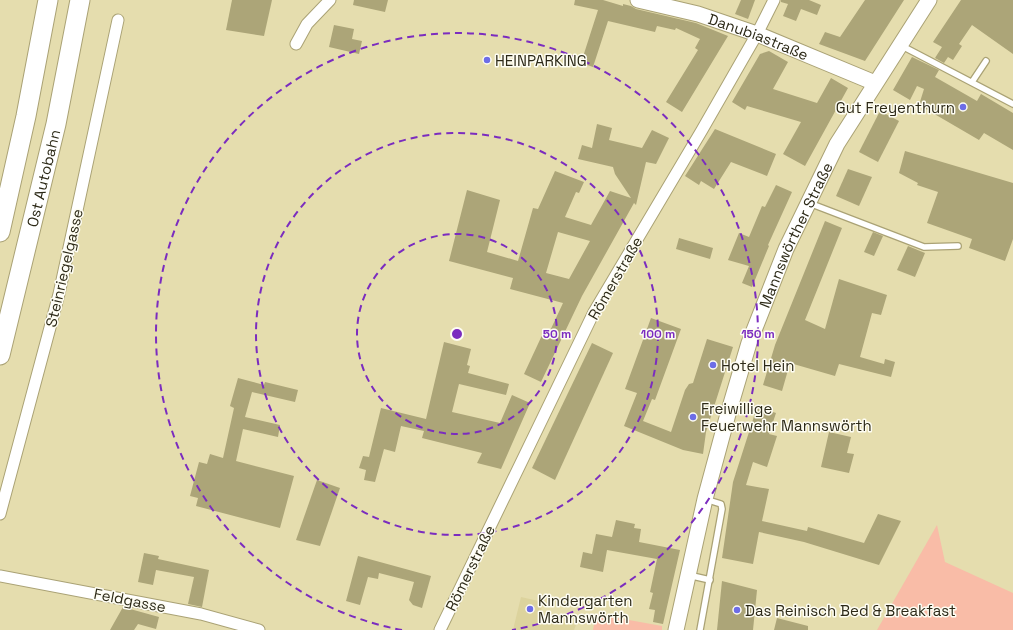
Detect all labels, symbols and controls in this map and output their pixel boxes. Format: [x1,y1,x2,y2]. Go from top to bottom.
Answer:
street label: Danubiastraße [706,9,812,64]
place label: HEINPARKING [495,51,587,70]
marker: HEINPARKING [482,55,492,65]
place label: Gut Freyenthurn [836,98,955,117]
marker: Gut Freyenthurn [958,102,968,112]
street label: Ost Autobahn [22,127,64,229]
street label: Mannswörther Straße [754,159,836,310]
street label: Steinriegelgasse [41,207,87,329]
street label: Römerstraße [584,233,647,323]
text: 50 m [543,326,571,342]
text: 100 m [641,326,675,342]
text: 150 m [741,326,775,342]
centre of rings [450,327,464,341]
place label: Hotel Hein [721,356,794,375]
marker: Hotel Hein [708,360,718,370]
place label: Freiwillige Feuerwehr Mannswörth [701,399,872,435]
marker: Freiwillige Feuerwehr Mannswörth [688,412,698,422]
street label: Römerstraße [441,522,499,614]
street label: Feldgasse [92,584,168,616]
place label: Kindergarten Mannswörth [538,591,633,627]
place label: Das Reinisch Bed & Breakfast [745,601,956,620]
marker: Kindergarten Mannswörth [525,604,535,614]
marker: Das Reinisch Bed & Breakfast [732,605,742,615]

